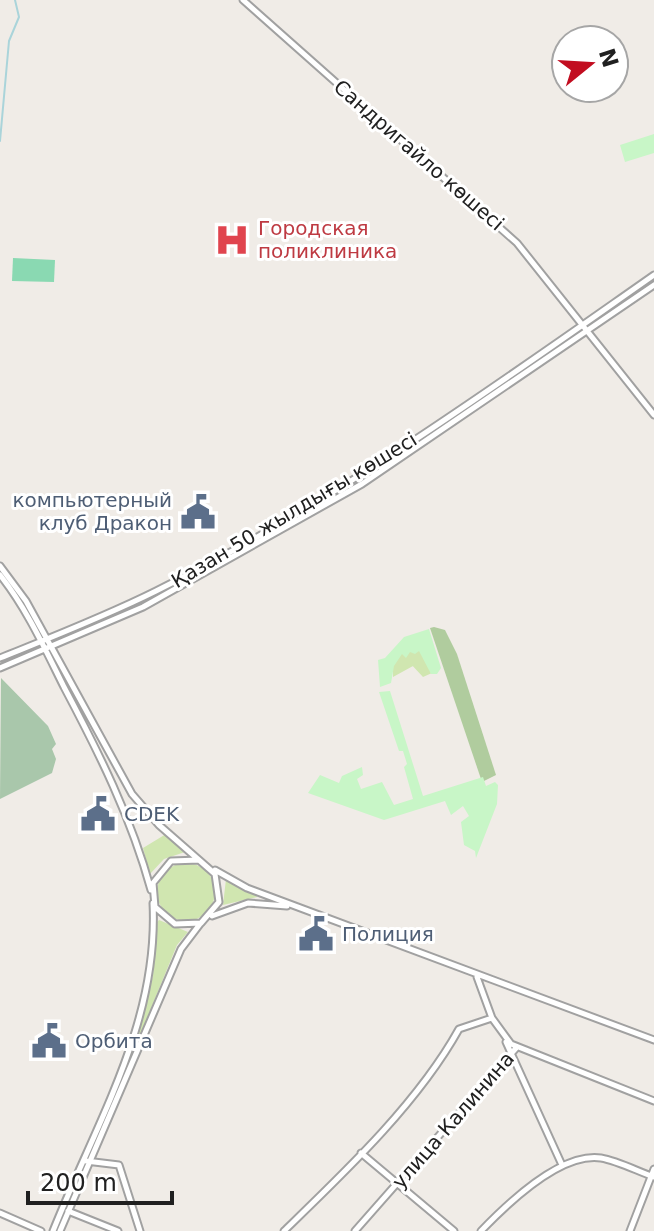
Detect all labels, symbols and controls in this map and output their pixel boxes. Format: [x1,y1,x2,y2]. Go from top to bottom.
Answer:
north arrow [550,24,630,104]
text: N [594,45,623,71]
street label: Сандригайло көшесі [329,75,509,235]
place label: Городская поликлиника [258,216,397,263]
hospital icon: Городская поликлиника [213,221,251,259]
street label: Қазан 50 жылдығы көшесі [167,427,421,593]
place label: компьютерный клуб Дракон [12,488,172,535]
public building icon: компьютерный клуб Дракон [179,493,217,531]
public building icon: CDEK [79,795,117,833]
place label: CDEK [124,802,180,826]
public building icon: Полиция [297,915,335,953]
place label: Полиция [342,922,434,946]
public building icon: Орбита [30,1022,68,1060]
place label: Орбита [75,1029,153,1053]
street label: улица Калинина [387,1047,519,1193]
scale bar [28,1155,172,1205]
text: 200 m [40,1169,117,1197]

